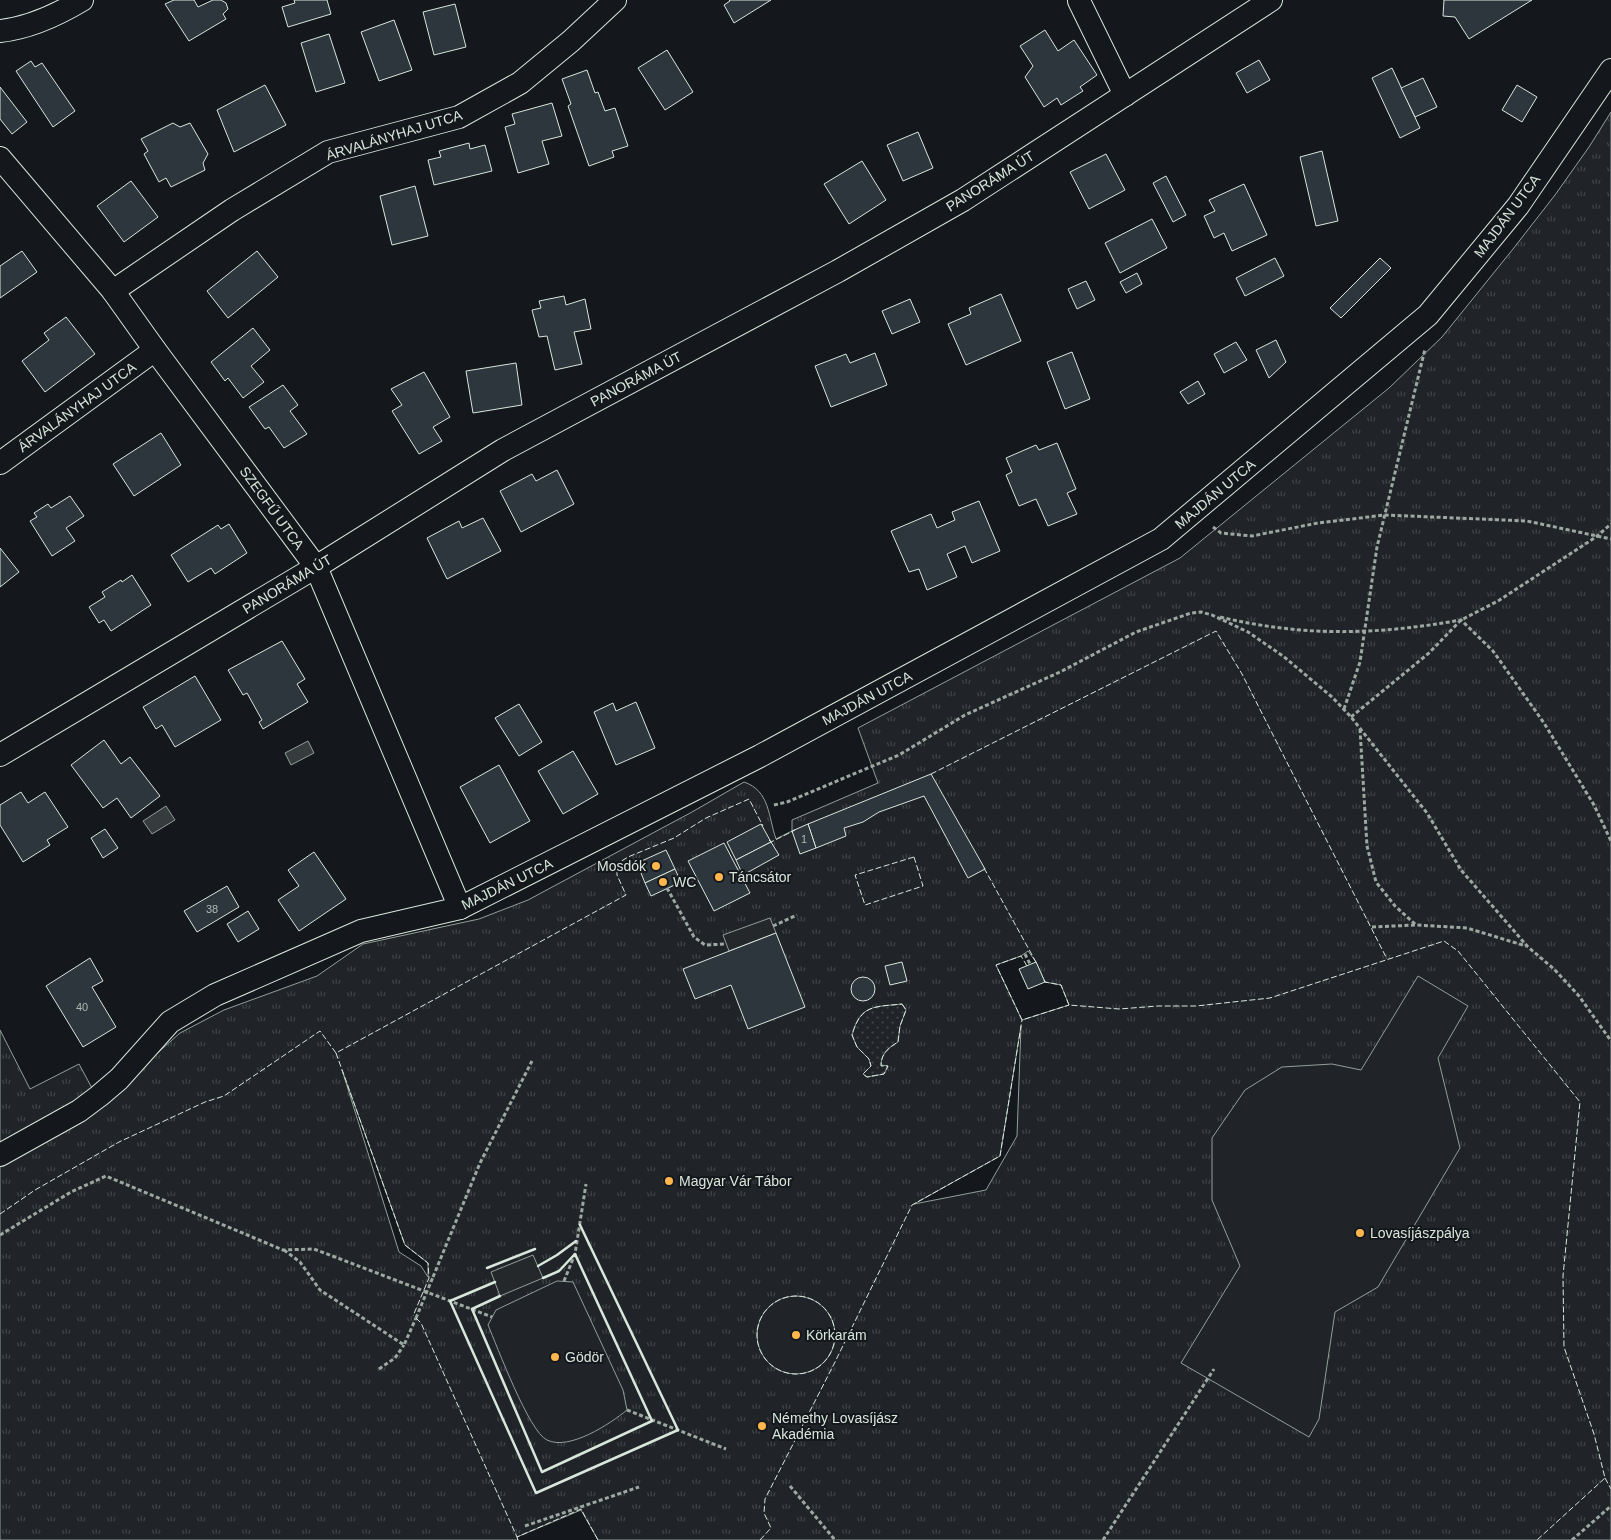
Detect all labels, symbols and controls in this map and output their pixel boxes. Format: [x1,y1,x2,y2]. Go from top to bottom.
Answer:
street label: ÁRVALÁNYHAJ UTCA [324,106,465,163]
street label: PANORÁMA ÚT [943,147,1037,215]
street label: MAJDÁN UTCA [1471,171,1544,261]
street label: PANORÁMA ÚT [588,348,685,410]
street label: ÁRVALÁNYHAJ UTCA [15,358,140,455]
street label: MAJDÁN UTCA [1172,455,1259,532]
street label: SZEGFŰ UTCA [236,463,308,553]
street label: PANORÁMA ÚT [240,551,335,617]
street label: MAJDÁN UTCA [819,667,915,728]
house number: 1 [801,833,807,845]
street label: MAJDÁN UTCA [459,855,556,913]
place label: Mosdók [597,858,647,874]
marker: Mosdók [650,860,662,872]
place label: Táncsátor [729,869,792,885]
marker: Táncsátor [713,871,725,883]
place label: WC [673,874,696,890]
marker: WC [657,876,669,888]
house number: 38 [206,903,218,915]
house number: 40 [76,1001,88,1013]
place label: Magyar Vár Tábor [679,1173,792,1189]
marker: Magyar Vár Tábor [663,1175,675,1187]
place label: Lovasíjászpálya [1370,1225,1470,1241]
marker: Lovasíjászpálya [1354,1227,1366,1239]
place label: Körkarám [806,1327,867,1343]
marker: Körkarám [790,1329,802,1341]
place label: Gödör [565,1349,604,1365]
marker: Gödör [549,1351,561,1363]
place label: Némethy Lovasíjász Akadémia [772,1410,898,1442]
marker: Némethy Lovasíjász Akadémia [756,1420,768,1432]

